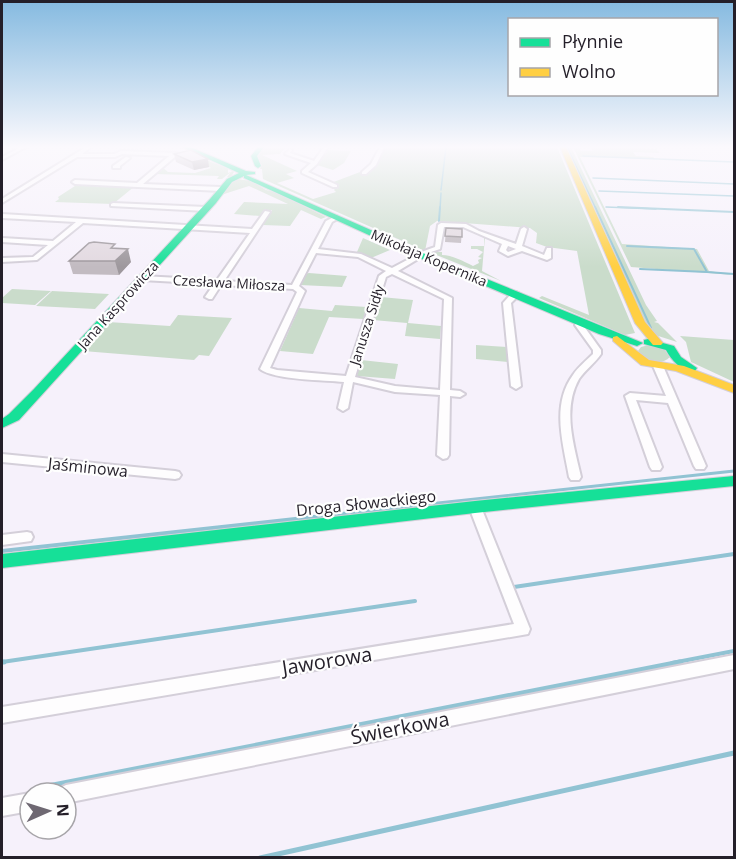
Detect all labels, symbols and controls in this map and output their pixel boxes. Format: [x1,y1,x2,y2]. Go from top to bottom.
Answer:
legend [508,18,718,96]
text: Płynnie [562,29,623,53]
text: Wolno [562,59,616,83]
street label: Mikołaja Kopernika [368,224,490,291]
street label: Jana Kasprowicza [72,256,162,354]
street label: Czesława Miłosza [172,270,286,295]
street label: Janusza Sidły [344,281,389,369]
street label: Jaśminowa [45,452,129,482]
street label: Droga Słowackiego [295,485,437,521]
street label: Jaworowa [278,640,374,681]
street label: Świerkowa [348,705,452,750]
north arrow [18,781,78,841]
text: N [52,803,74,817]

